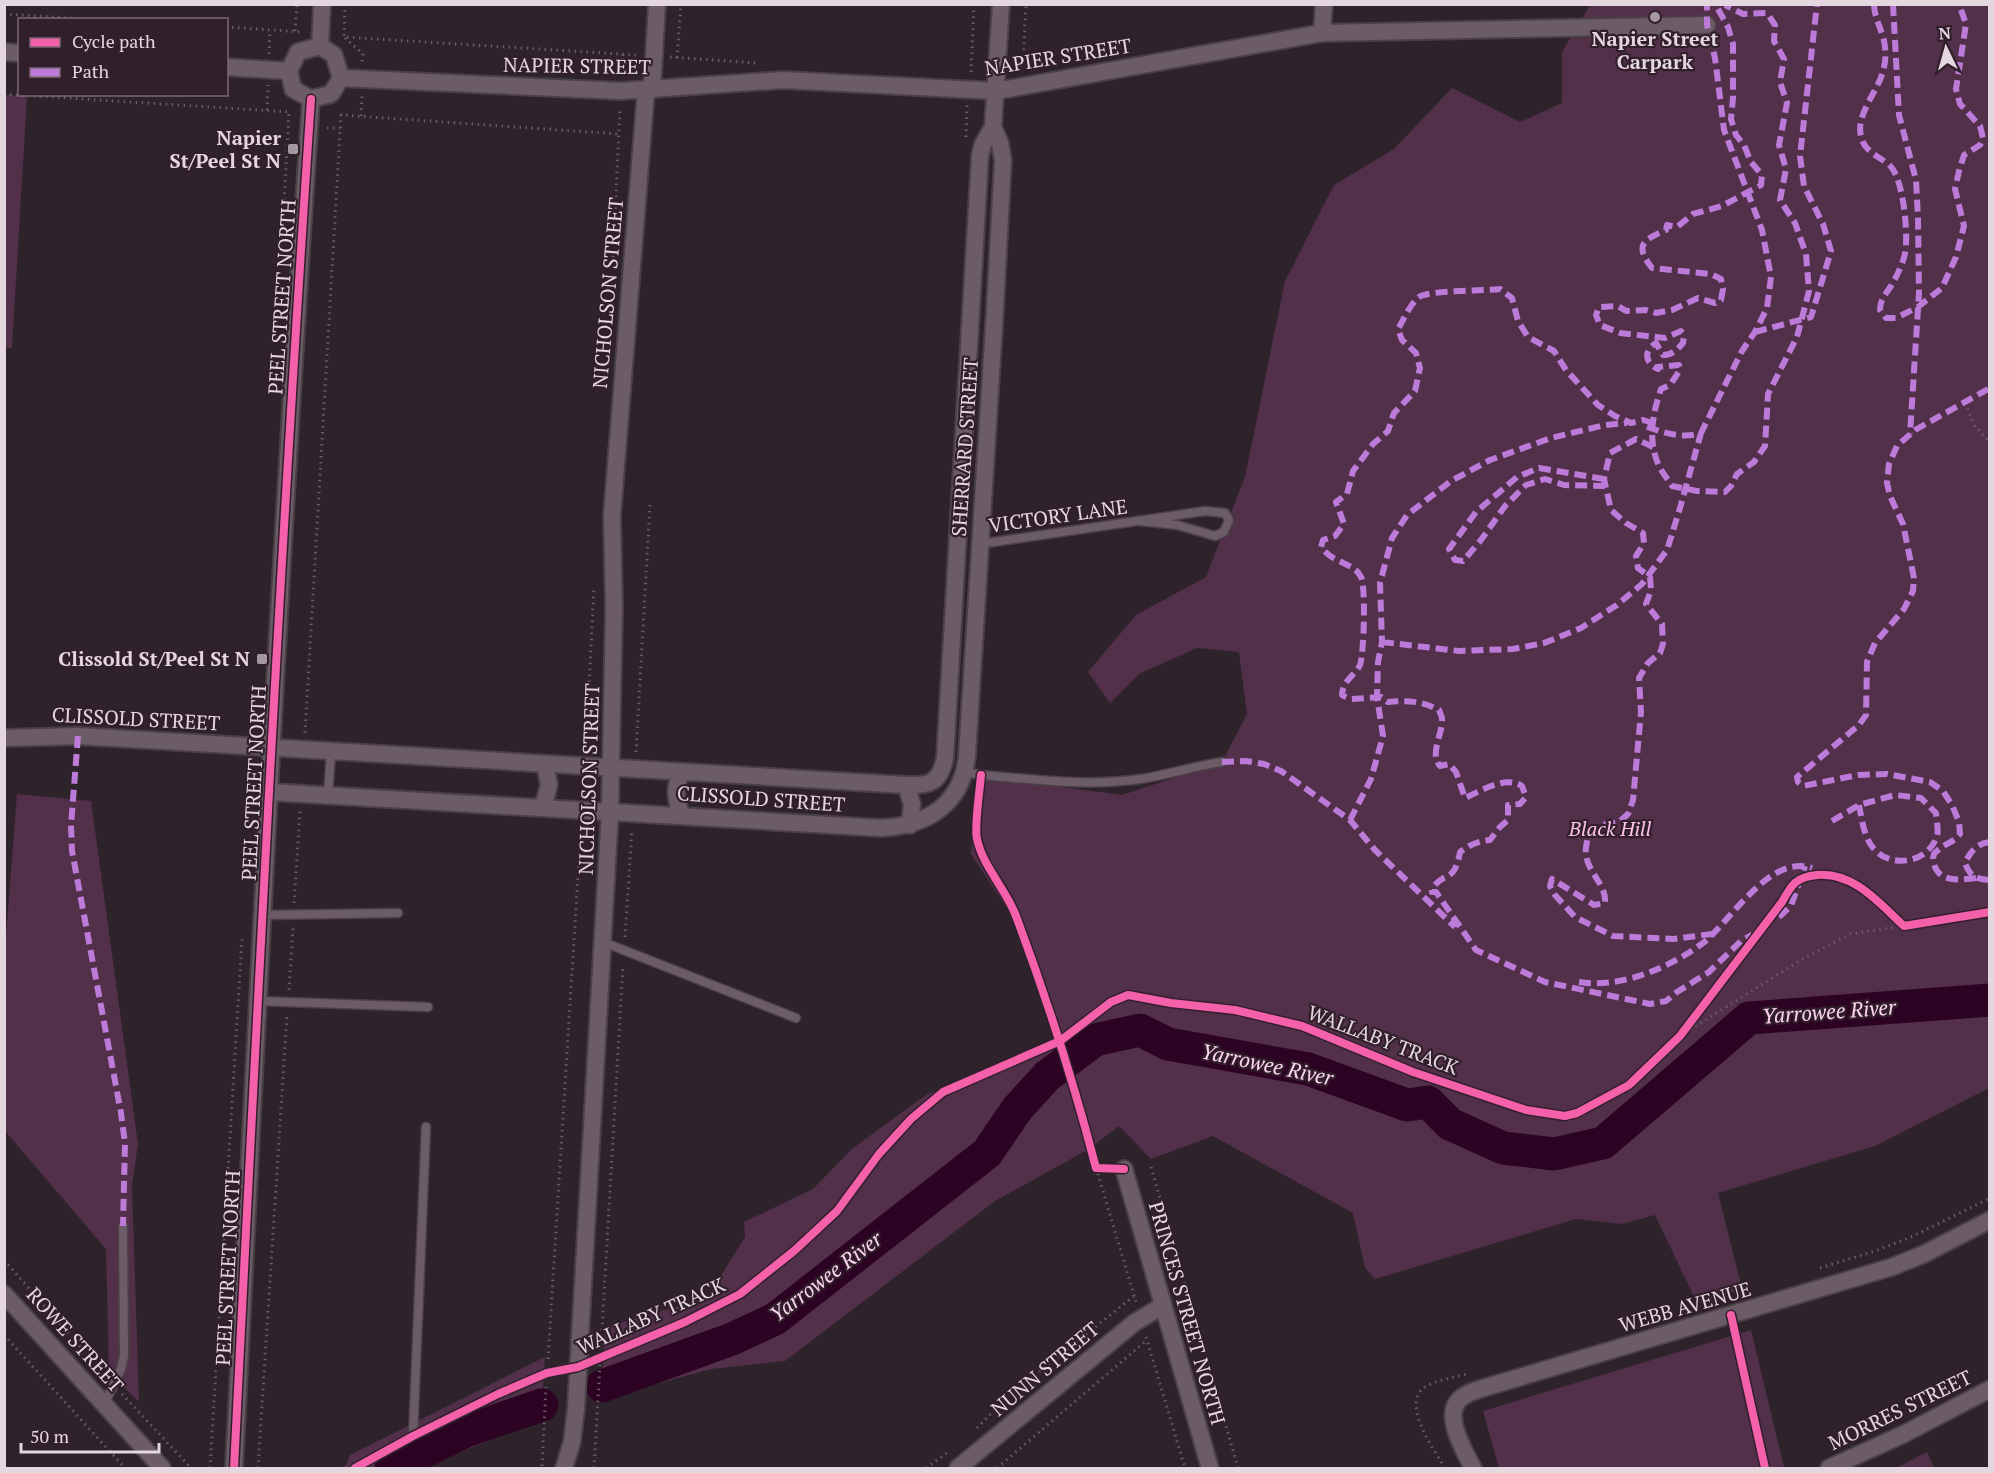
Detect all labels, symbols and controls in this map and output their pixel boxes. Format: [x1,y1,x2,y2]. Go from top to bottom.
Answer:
marker: Napier Street Carpark [1648,10,1662,24]
legend [18,18,228,96]
north arrow [1916,18,1976,78]
text: N [1938,22,1952,45]
place label: Napier Street Carpark [1591,25,1719,75]
text: Cycle path [72,29,156,53]
street label: NAPIER STREET [983,32,1133,81]
street label: NAPIER STREET [503,51,651,80]
text: Path [72,59,109,83]
place label: Napier St/Peel St N [170,124,281,174]
marker: Napier St/Peel St N [286,142,300,156]
street label: NICHOLSON STREET [586,196,629,389]
street label: PEEL STREET NORTH [261,198,302,395]
street label: SHERRARD STREET [945,357,984,537]
street label: VICTORY LANE [987,492,1129,539]
place label: Clissold St/Peel St N [58,645,250,672]
marker: Clissold St/Peel St N [255,652,269,666]
street label: NICHOLSON STREET [572,683,605,875]
street label: PEEL STREET NORTH [235,685,272,881]
street label: CLISSOLD STREET [51,701,221,736]
street label: CLISSOLD STREET [676,779,846,818]
park label: Black Hill [1568,815,1652,842]
water label: Yarrowee River [1761,992,1898,1030]
street label: WALLABY TRACK [1304,998,1463,1081]
water label: Yarrowee River [1199,1036,1337,1092]
street label: PEEL STREET NORTH [209,1170,246,1366]
street label: PRINCES STREET NORTH [1143,1198,1232,1428]
water label: Yarrowee River [763,1224,888,1328]
street label: WALLABY TRACK [572,1271,729,1360]
street label: WEBB AVENUE [1616,1275,1754,1338]
street label: ROWE STREET [21,1281,130,1398]
street label: NUNN STREET [985,1315,1105,1422]
street label: MORRES STREET [1824,1363,1976,1456]
scale bar [21,1416,159,1454]
text: 50 m [30,1424,70,1448]

